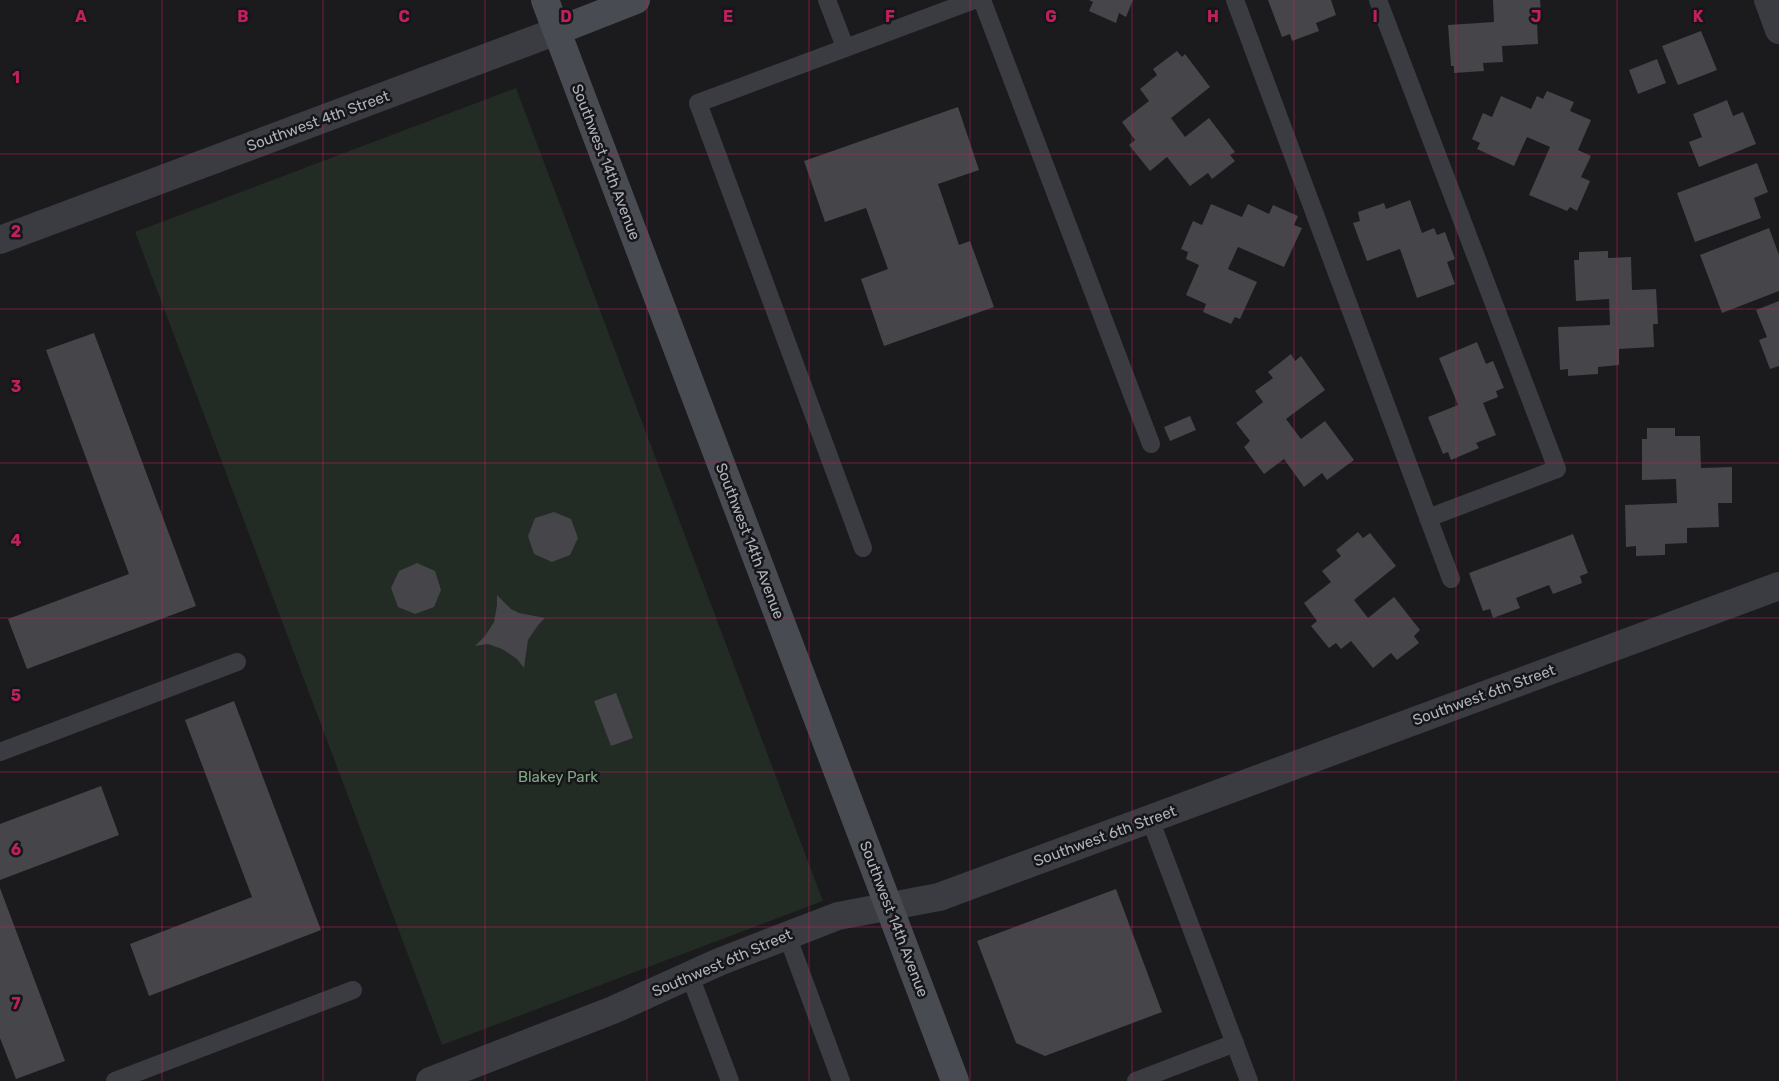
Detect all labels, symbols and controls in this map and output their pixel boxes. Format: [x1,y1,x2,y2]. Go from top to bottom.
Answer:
text: A [75,7,87,26]
text: B [237,7,249,26]
text: C [398,7,410,26]
text: D [560,7,572,26]
text: E [723,7,733,26]
text: F [885,7,895,26]
text: G [1045,7,1057,26]
text: H [1207,7,1219,26]
text: I [1372,7,1378,26]
text: J [1531,7,1541,26]
text: K [1693,7,1704,26]
text: 1 [12,68,20,87]
street label: Southwest 14th Avenue [568,81,644,243]
street label: Southwest 4th Street [244,87,392,155]
text: 2 [11,222,21,241]
text: 3 [11,377,21,396]
street label: Southwest 14th Avenue [712,460,788,622]
text: 4 [11,531,22,550]
street label: Southwest 6th Street [1410,661,1558,729]
text: 5 [11,686,21,705]
park label: Blakey Park [518,768,598,786]
street label: Southwest 6th Street [1031,802,1179,870]
street label: Southwest 14th Avenue [856,838,932,1000]
text: 6 [11,840,21,859]
street label: Southwest 6th Street [649,925,795,1001]
text: 7 [11,994,21,1013]

